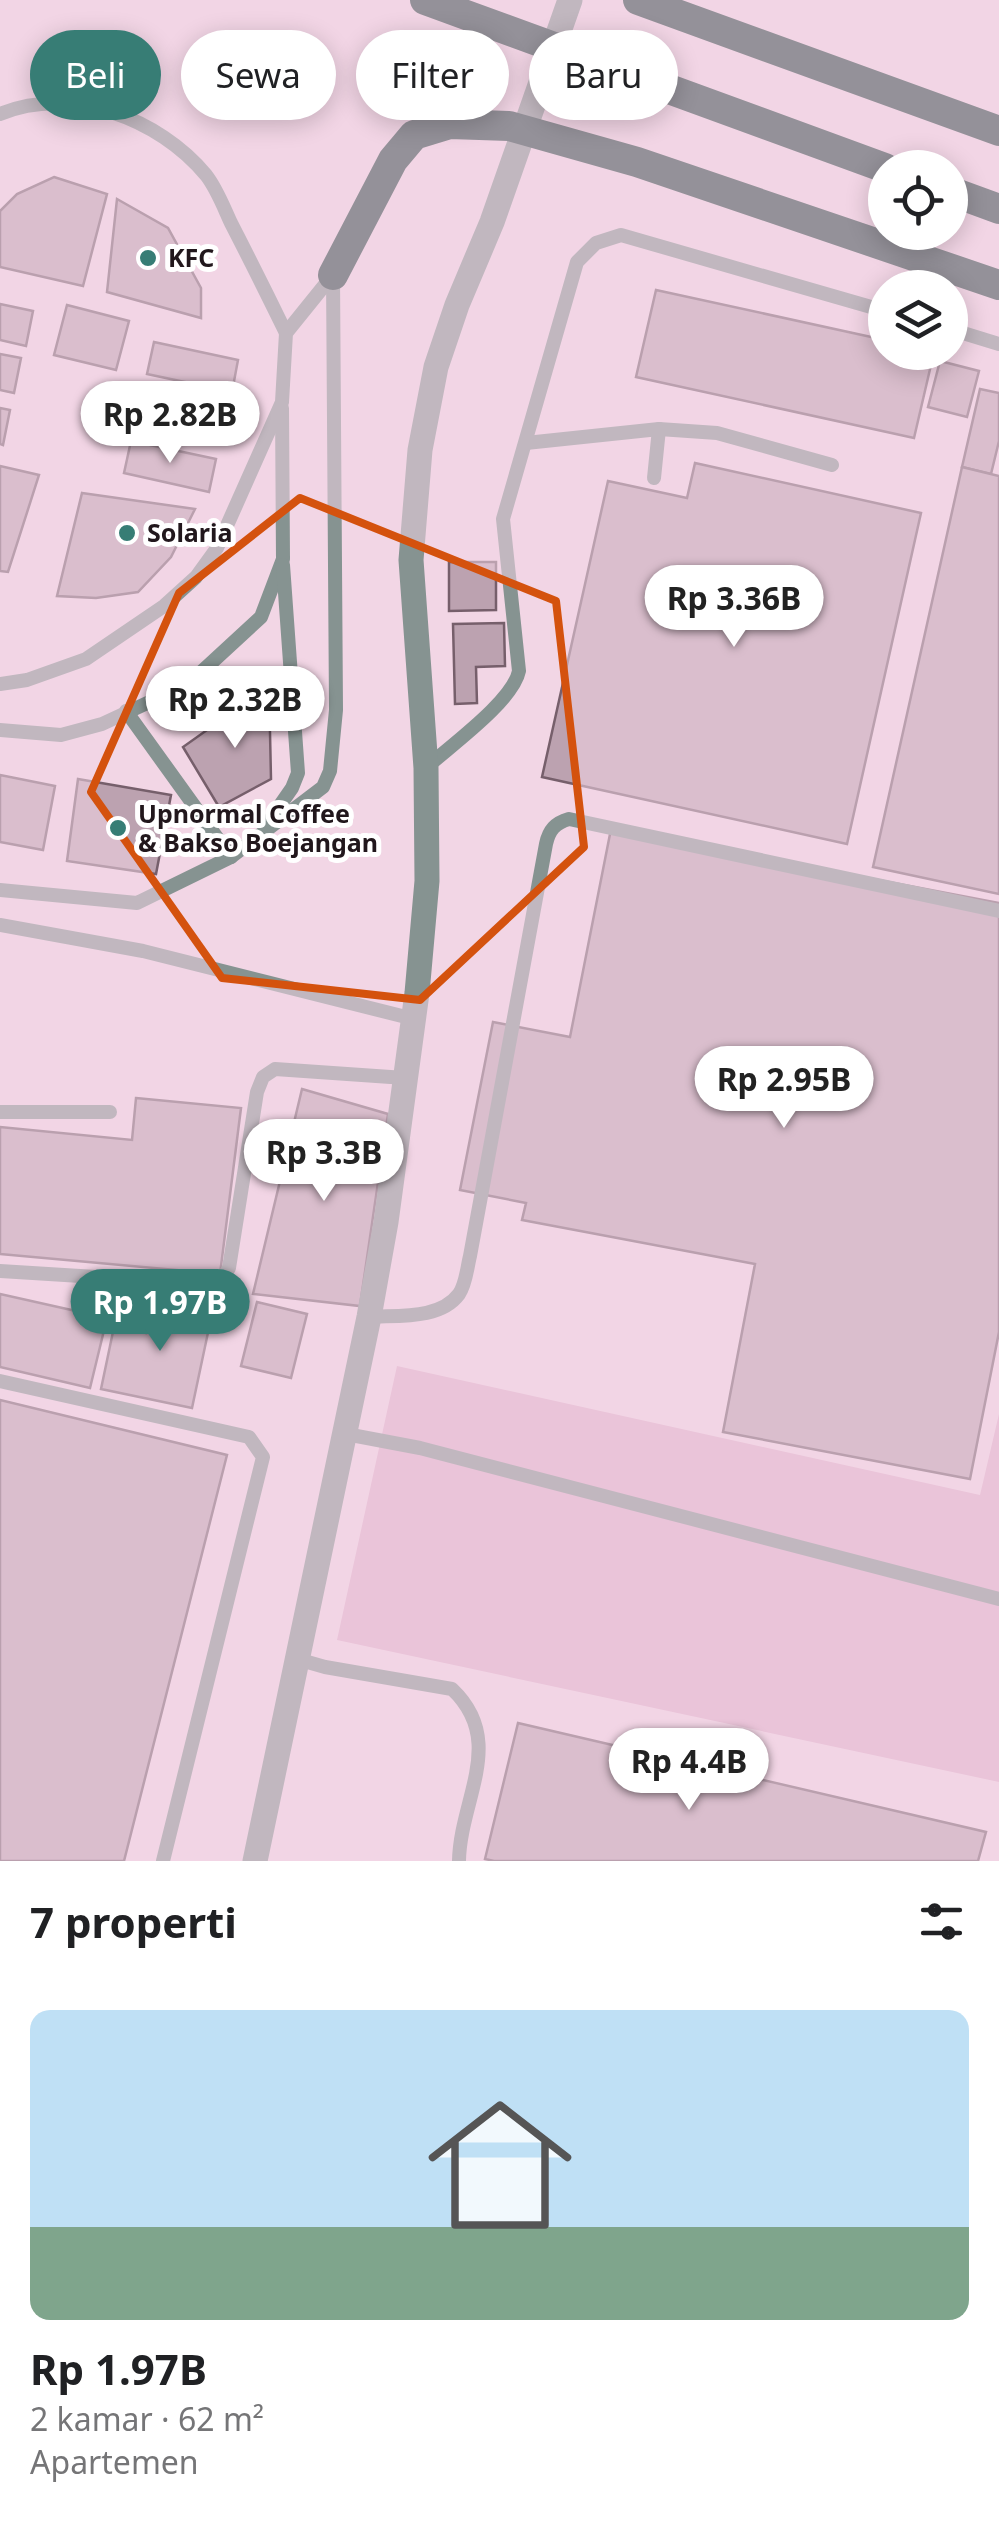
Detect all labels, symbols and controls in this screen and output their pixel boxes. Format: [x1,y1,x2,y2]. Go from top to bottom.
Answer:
chip: Beli [30,30,161,120]
chip: Sewa [181,30,336,120]
chip: Filter [356,30,509,120]
chip: Baru [529,30,678,120]
map controls [868,150,968,370]
button: locate [868,150,968,250]
place label: KFC [168,240,214,274]
marker: KFC [137,247,159,269]
button: layers [868,270,968,370]
pin: Rp 2.82B [67,381,273,466]
text: Rp 2.82B [103,392,237,435]
place label: Solaria [147,515,232,549]
marker: Solaria [116,522,138,544]
pin: Rp 3.36B [631,565,837,650]
text: Rp 3.36B [667,576,801,619]
pin: Rp 2.32B [132,666,338,751]
text: Rp 2.32B [168,677,302,720]
place label: Upnormal Coffee & Bakso Boejangan [138,796,378,859]
marker: Upnormal Coffee & Bakso Boejangan [107,817,129,839]
pin: Rp 2.95B [681,1046,887,1131]
text: Rp 2.95B [717,1057,851,1100]
pin: Rp 3.3B [232,1119,416,1204]
text: Rp 3.3B [266,1130,382,1173]
pin: Rp 1.97B [57,1269,263,1354]
text: Rp 1.97B [93,1280,227,1323]
pin: Rp 4.4B [597,1728,781,1813]
text: Rp 4.4B [631,1739,747,1782]
text: 7 properti [30,1893,237,1950]
icon: filters [914,1894,969,1949]
icon: home [410,2075,590,2255]
text: Rp 1.97B [30,2340,207,2397]
text: 2 kamar · 62 m² [30,2397,264,2440]
text: Apartemen [30,2440,199,2483]

